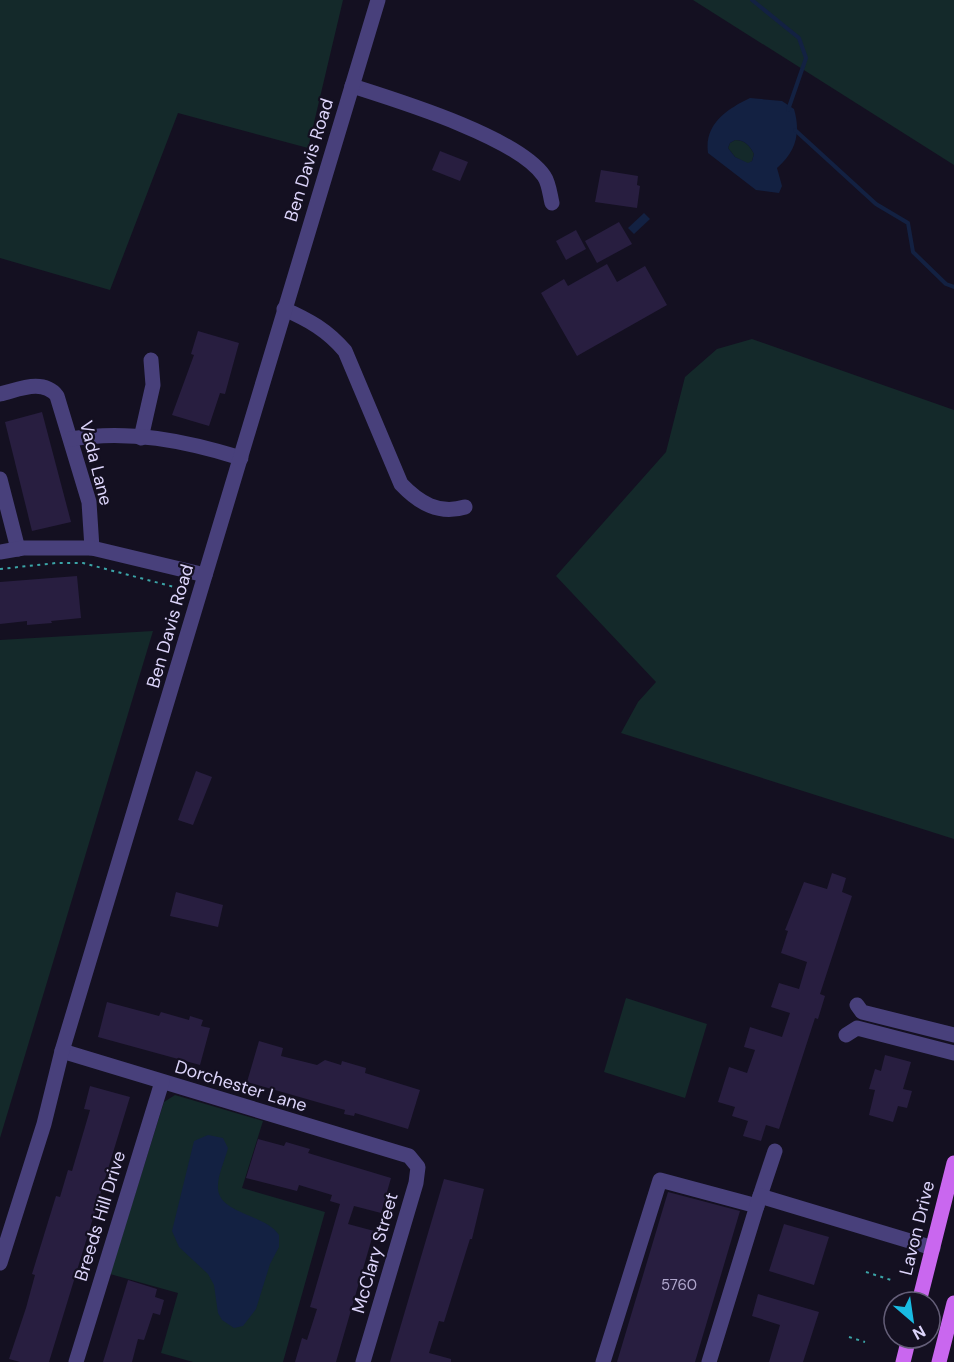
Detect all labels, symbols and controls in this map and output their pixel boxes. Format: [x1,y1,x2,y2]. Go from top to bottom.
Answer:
street label: Ben Davis Road [279,95,339,225]
street label: Vada Lane [74,418,118,508]
street label: Ben Davis Road [141,561,199,691]
street label: Dorchester Lane [172,1054,310,1118]
street label: Breeds Hill Drive [69,1148,131,1284]
street label: Lavon Drive [894,1178,940,1278]
street label: McClary Street [346,1190,404,1316]
house number: 5760 [661,1275,697,1295]
north arrow [882,1290,942,1350]
text: N [909,1321,929,1345]

